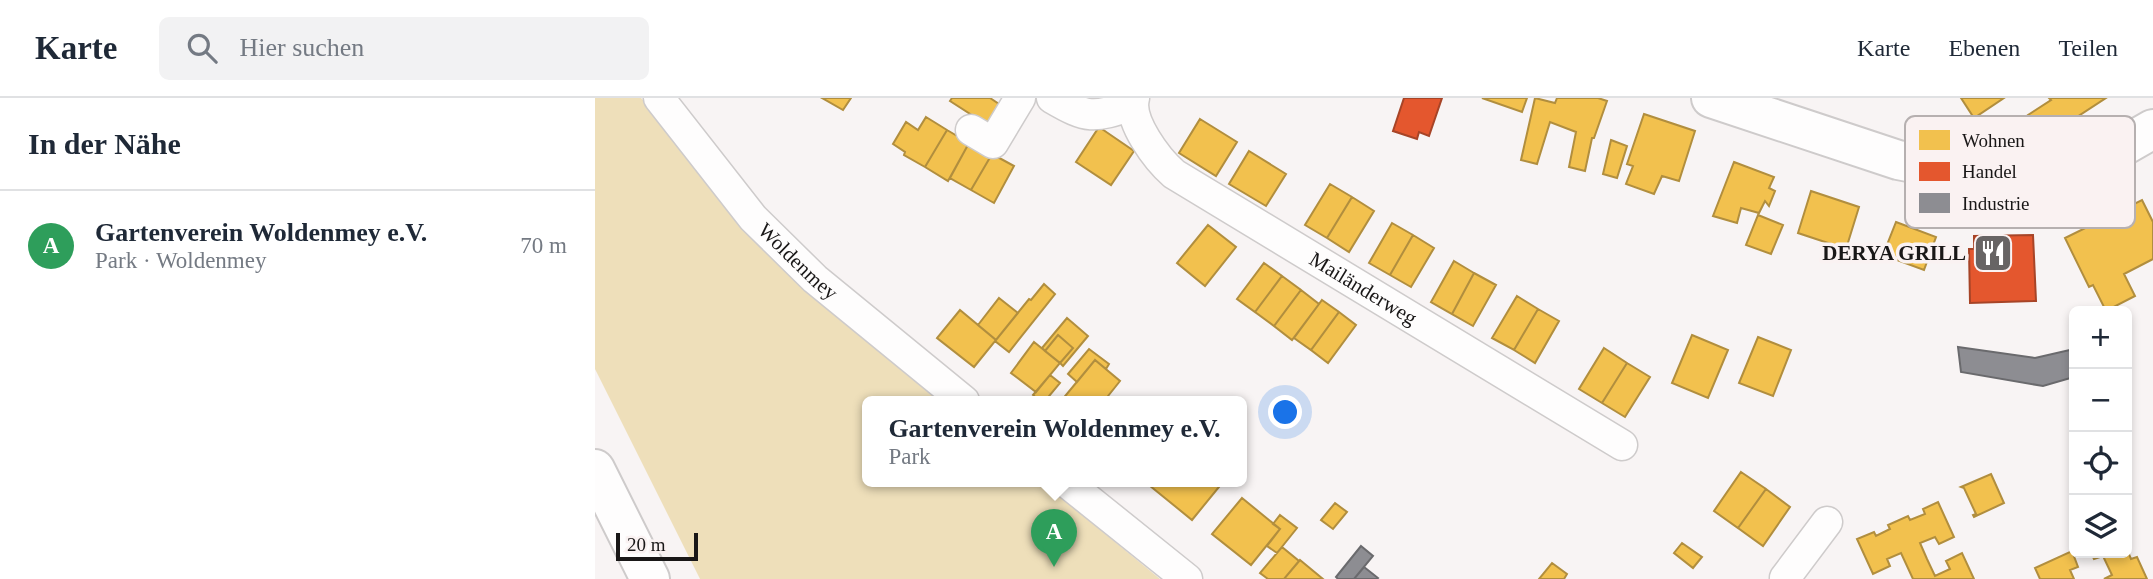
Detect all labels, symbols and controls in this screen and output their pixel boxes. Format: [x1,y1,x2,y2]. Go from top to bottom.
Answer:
search box [159,17,649,80]
icon: search [183,29,221,67]
text: Karte [35,30,117,66]
text: Hier suchen [239,33,364,62]
text: Karte [1857,35,1910,61]
text: Ebenen [1948,35,2020,61]
text: Teilen [2058,35,2118,61]
legend [1905,116,2135,228]
text: In der Nähe [28,127,181,160]
text: Wohnen [1962,130,2025,151]
text: Handel [1962,161,2017,182]
text: Industrie [1962,193,2030,214]
text: Gartenverein Woldenmey e.V. [95,218,427,247]
street label: Woldenmey [753,218,843,305]
restaurant icon: DERYA GRILL [1972,232,2014,274]
text: A [43,233,59,258]
text: 70 m [520,233,567,258]
place label: DERYA GRILL [1822,241,1966,265]
street label: Mailänderweg [1305,247,1422,330]
text: Park · Woldenmey [95,248,266,273]
map controls [2069,306,2132,558]
button: + [2069,306,2132,369]
button: − [2069,369,2132,432]
your location [1268,395,1302,429]
popup [862,396,1247,487]
text: Gartenverein Woldenmey e.V. [888,414,1221,443]
button: locate [2069,432,2132,495]
text: Park [888,444,931,469]
button: layers [2069,495,2132,558]
pin: A [1031,509,1077,567]
scale bar [616,530,698,562]
text: 20 m [627,534,666,555]

